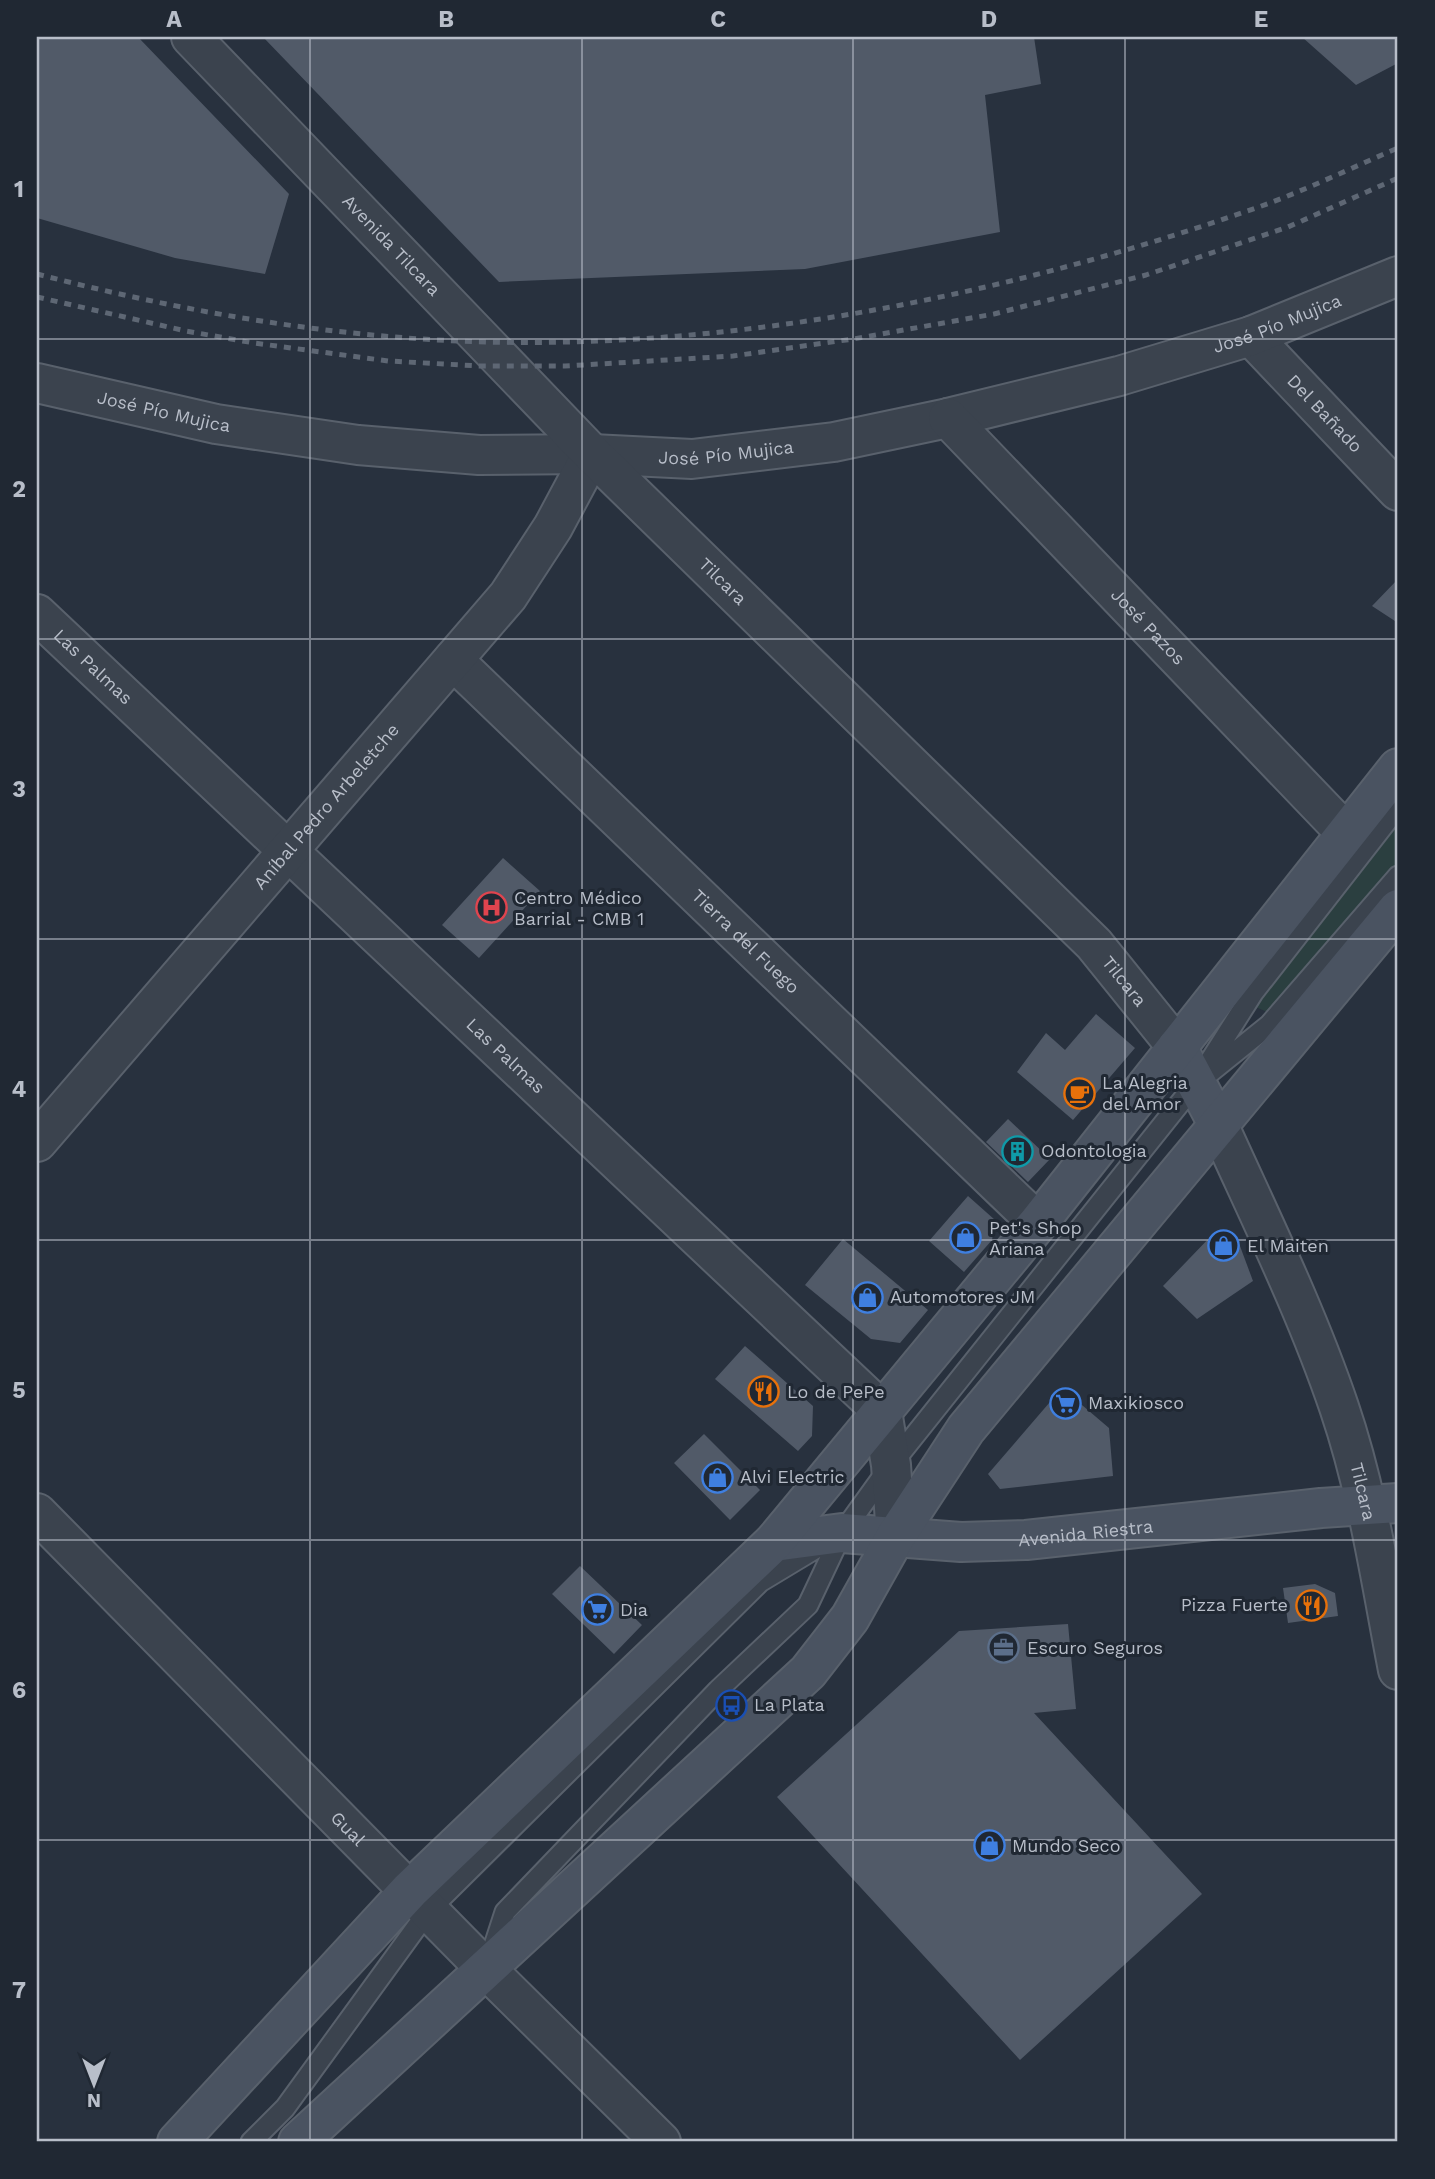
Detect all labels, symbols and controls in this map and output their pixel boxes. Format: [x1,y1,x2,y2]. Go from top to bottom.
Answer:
text: A [166,6,182,33]
text: B [438,6,454,33]
text: C [710,6,726,33]
text: D [981,6,997,33]
text: E [1254,6,1268,33]
text: 1 [14,176,24,203]
street label: Avenida Tilcara [338,190,445,300]
street label: José Pío Mujica [1210,289,1344,357]
street label: Del Bañado [1283,370,1367,457]
street label: José Pío Mujica [95,386,232,436]
street label: José Pío Mujica [658,436,795,469]
text: 2 [12,476,26,503]
street label: Tilcara [695,553,751,609]
street label: José Pazos [1107,584,1190,669]
street label: Las Palmas [50,624,137,708]
street label: Aníbal Pedro Arbeletche [249,719,403,893]
text: 3 [12,776,26,803]
street label: Tierra del Fuego [688,885,804,998]
place label: Centro Médico Barrial - CMB 1 [514,887,644,929]
hospital icon: Centro Médico Barrial - CMB 1 [474,891,508,925]
street label: Tilcara [1098,952,1151,1010]
street label: Las Palmas [462,1014,549,1098]
place label: La Alegria del Amor [1102,1072,1188,1114]
text: 4 [12,1076,27,1103]
cafe icon: La Alegria del Amor [1062,1076,1096,1110]
building icon: Odontologia [1001,1134,1035,1168]
place label: Odontologia [1041,1140,1147,1161]
place label: Pet's Shop Ariana [989,1217,1082,1259]
shop icon: Pet's Shop Ariana [949,1221,983,1255]
shop icon: El Maiten [1207,1229,1241,1263]
place label: El Maiten [1247,1235,1329,1256]
shop icon: Automotores JM [850,1280,884,1314]
place label: Automotores JM [890,1286,1036,1307]
restaurant icon: Lo de PePe [747,1375,781,1409]
text: 5 [12,1377,26,1404]
place label: Lo de PePe [787,1381,885,1402]
supermarket icon: Maxikiosco [1048,1386,1082,1420]
place label: Maxikiosco [1088,1392,1184,1413]
shop icon: Alvi Electric [700,1460,734,1494]
street label: Tilcara [1346,1461,1380,1522]
place label: Alvi Electric [740,1466,845,1487]
street label: Avenida Riestra [1018,1515,1154,1550]
restaurant icon: Pizza Fuerte [1294,1588,1328,1622]
supermarket icon: Dia [580,1593,614,1627]
place label: Pizza Fuerte [1181,1594,1288,1615]
place label: Dia [620,1599,648,1620]
office icon: Escuro Seguros [987,1631,1021,1665]
place label: Escuro Seguros [1027,1637,1163,1658]
text: 6 [12,1677,26,1704]
bus stop icon: La Plata [714,1688,748,1722]
place label: La Plata [754,1694,825,1715]
street label: Gual [327,1807,370,1850]
shop icon: Mundo Seco [972,1829,1006,1863]
place label: Mundo Seco [1012,1835,1121,1856]
text: 7 [12,1977,26,2004]
north arrow [60,2050,130,2120]
text: N [87,2089,101,2112]

